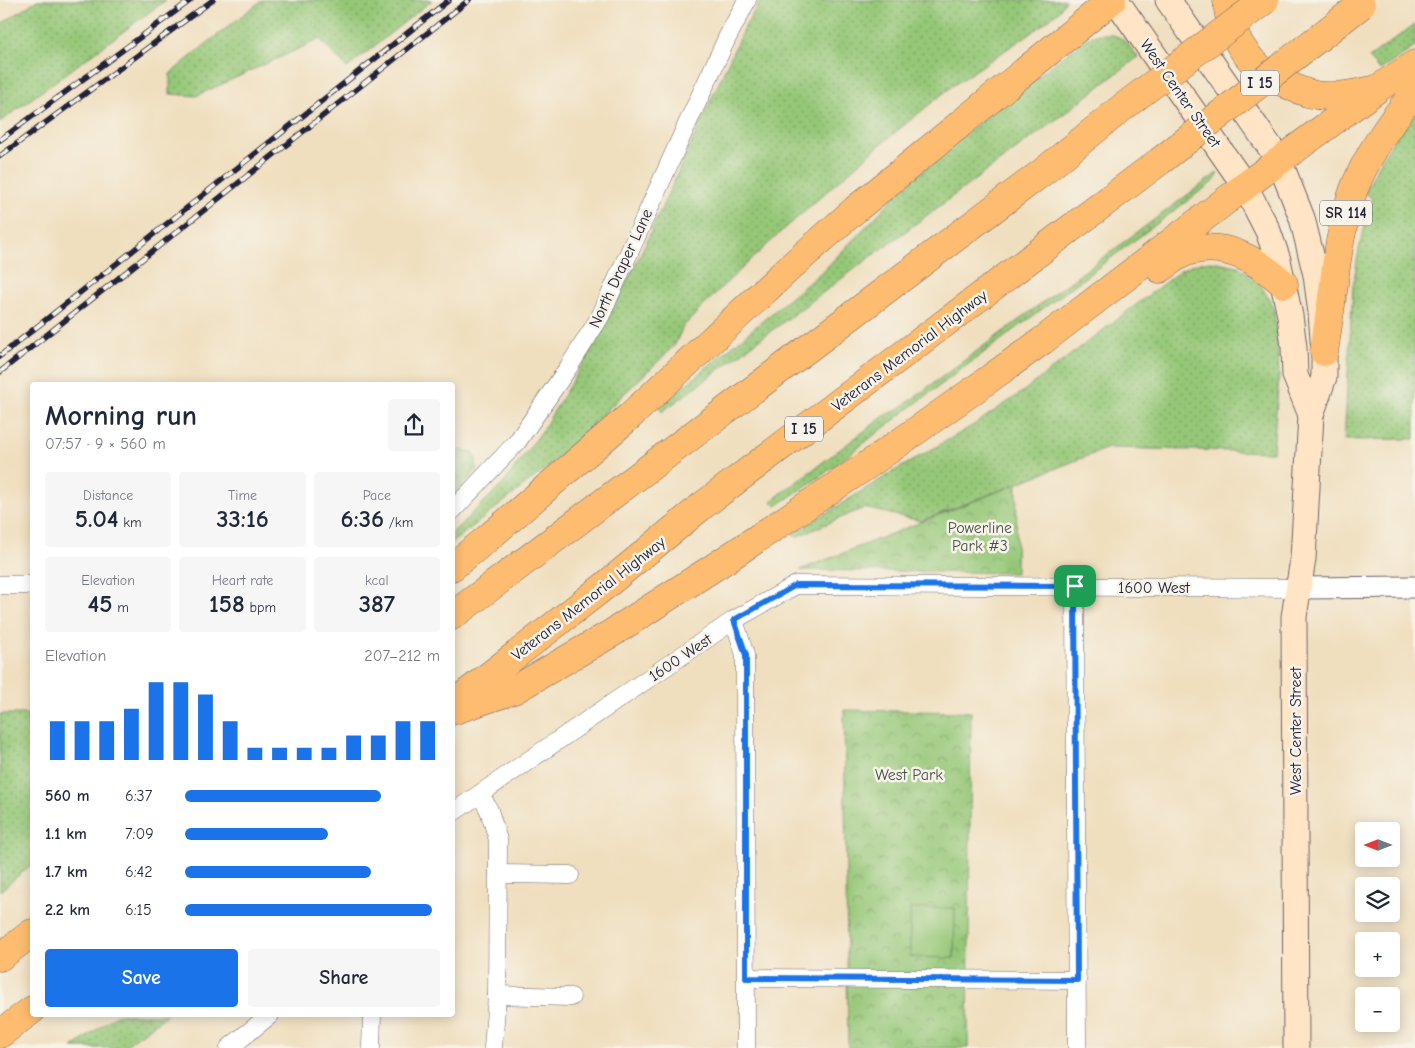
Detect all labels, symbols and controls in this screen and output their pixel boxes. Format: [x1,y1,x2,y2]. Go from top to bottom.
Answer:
street label: West Center Street [1136,36,1224,151]
road number: I 15 [1241,70,1279,96]
road number: SR 114 [1320,200,1372,226]
street label: North Draper Lane [585,206,656,331]
street label: Veterans Memorial Highway [828,286,992,415]
button: share [388,399,440,451]
text: Morning run [45,400,197,432]
road number: I 15 [785,416,823,442]
text: 07:57 · 9 × 560 m [45,435,166,453]
text: Distance [83,487,133,504]
text: Time [228,487,257,504]
text: Pace [363,487,391,504]
text: 5.04 [75,504,119,533]
text: 33:16 [216,504,269,533]
text: 6:36 [340,504,384,533]
text: km [119,514,142,531]
text: /km [384,514,413,531]
park label: Powerline Park #3 [948,519,1012,555]
street label: Veterans Memorial Highway [508,533,670,664]
pin [1054,565,1096,607]
text: Elevation [81,572,135,589]
text: Heart rate [212,572,273,589]
text: kcal [365,572,389,589]
icon: arrive [1061,572,1089,600]
street label: 1600 West [1118,579,1190,597]
text: 45 [88,589,113,618]
text: 158 [209,589,245,618]
text: 387 [359,589,395,618]
text: m [113,599,129,616]
text: bpm [245,599,276,616]
street label: 1600 West [646,630,716,685]
text: Elevation [45,647,106,665]
text: 207–212 m [364,647,440,665]
street label: West Center Street [1287,667,1305,795]
park label: West Park [875,766,943,784]
text: 560 m [45,787,89,805]
text: 6:37 [125,787,152,805]
north arrow [1355,822,1400,868]
map controls [1355,822,1400,1032]
text: 1.1 km [45,825,87,843]
text: 7:09 [125,825,154,843]
text: 1.7 km [45,863,88,881]
text: 6:42 [125,863,153,881]
button: layers [1355,877,1400,922]
text: 2.2 km [45,901,90,919]
text: 6:15 [125,901,152,919]
button: + [1355,932,1400,977]
button: Save [45,949,238,1007]
button: Share [248,949,440,1007]
button: − [1355,987,1400,1032]

